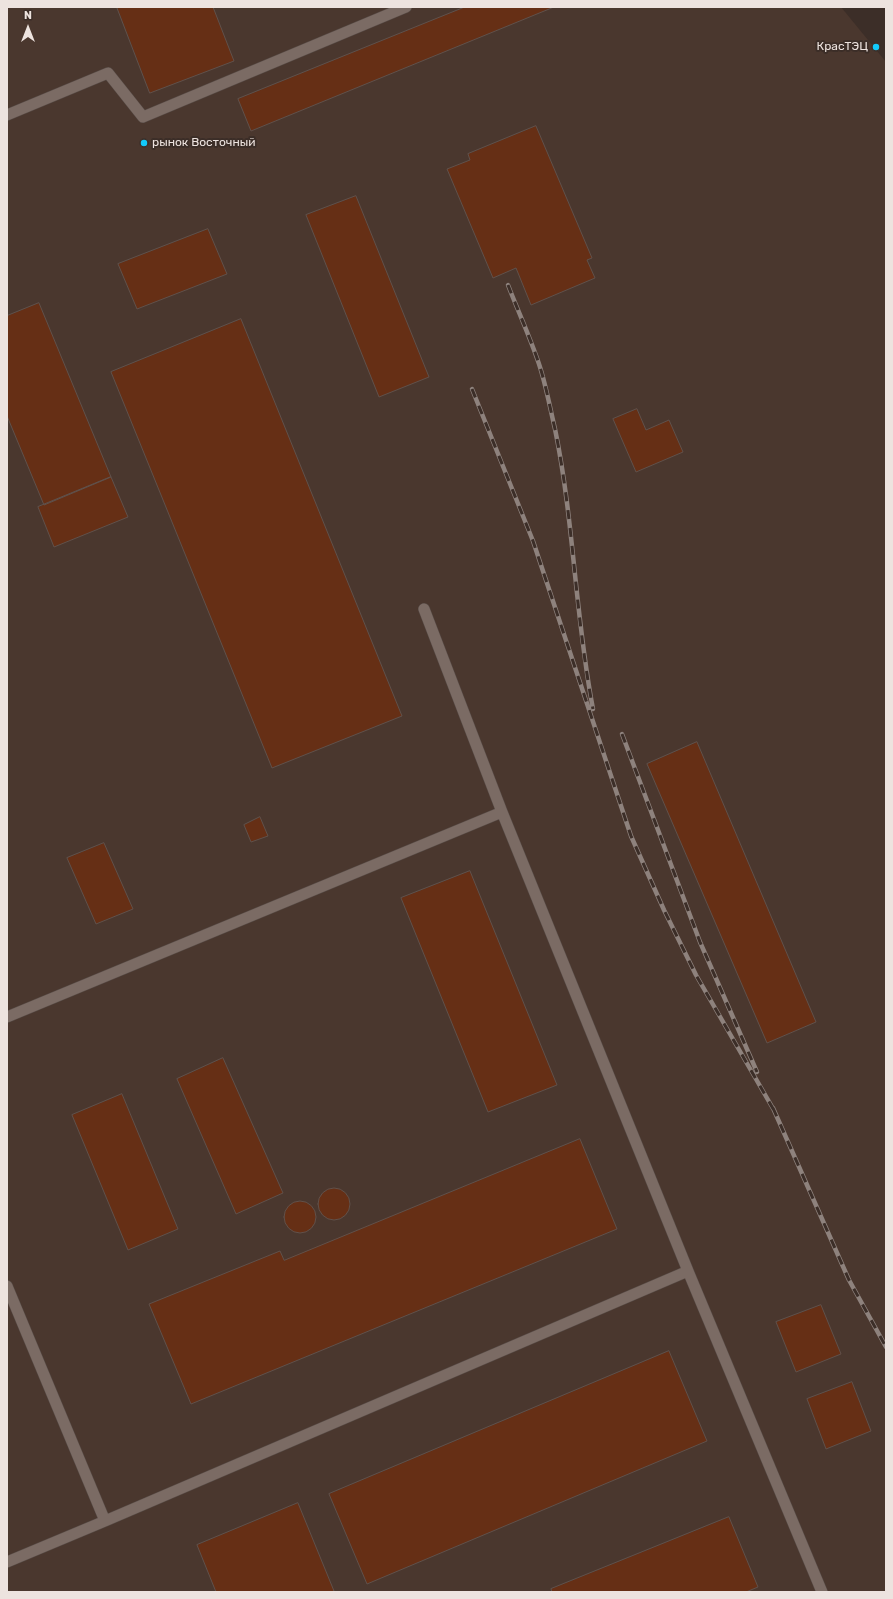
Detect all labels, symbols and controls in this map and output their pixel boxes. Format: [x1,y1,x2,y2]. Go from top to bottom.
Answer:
north arrow [8,8,48,48]
text: N [24,9,32,22]
place label: КрасТЭЦ [816,40,868,54]
marker: КрасТЭЦ [871,42,881,52]
place label: рынок Восточный [152,136,255,150]
marker: рынок Восточный [139,138,149,148]

